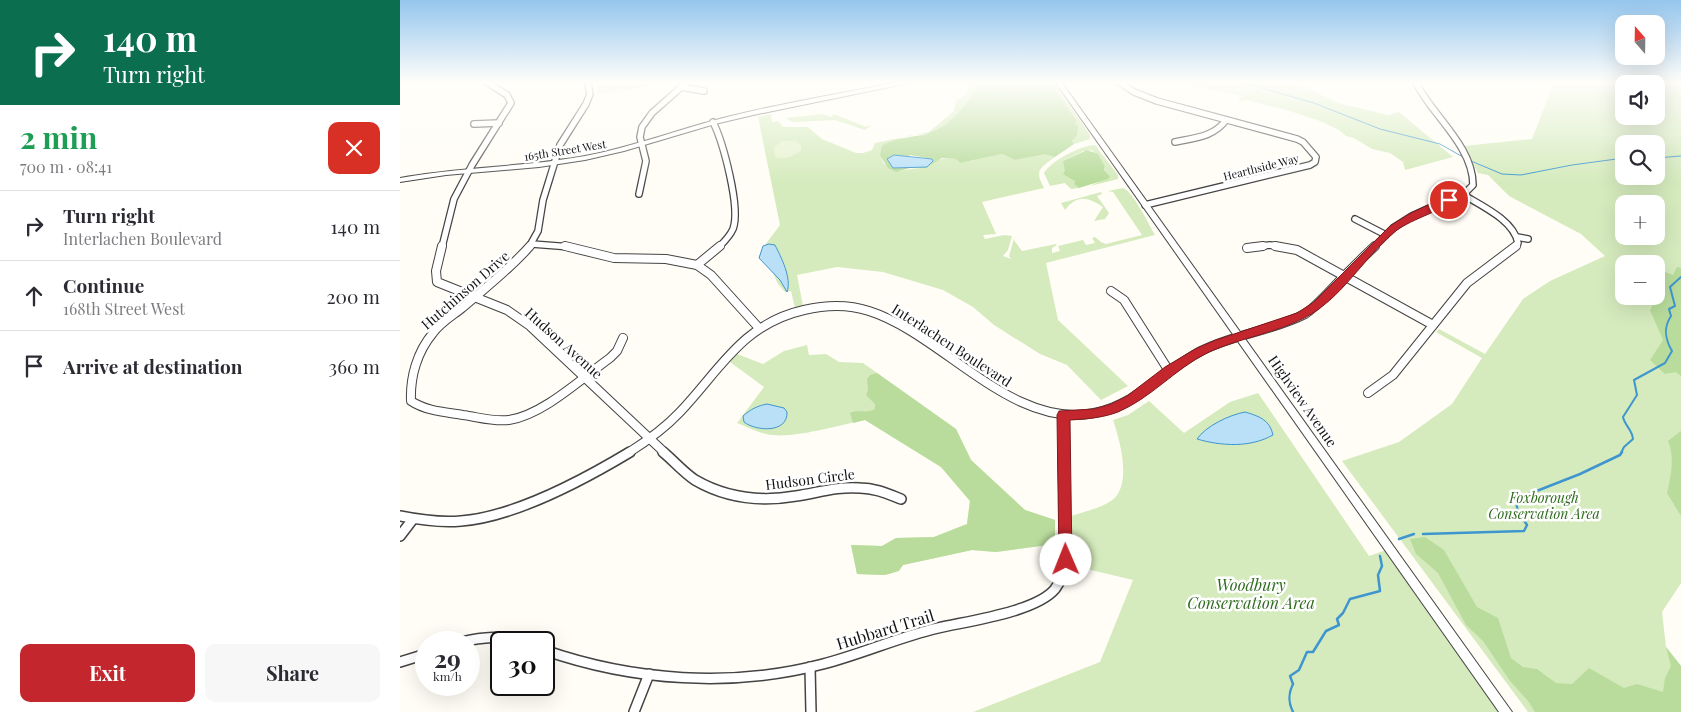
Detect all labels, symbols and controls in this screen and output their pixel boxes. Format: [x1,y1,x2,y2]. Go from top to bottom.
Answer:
text: 140 m [103,14,197,61]
north arrow [1615,15,1665,65]
map controls [1615,15,1665,305]
icon: right [20,20,85,85]
text: Turn right [103,59,205,89]
button: sound [1615,75,1665,125]
text: 2 min [20,117,97,157]
button: close [328,122,380,174]
button: search [1615,135,1665,185]
street label: 165th Street West [523,136,607,164]
street label: Hearthside Way [1222,150,1301,184]
text: 700 m · 08:41 [20,156,112,177]
pin [1428,179,1470,221]
icon: arrive [1435,186,1463,214]
button: + [1615,195,1665,245]
text: Turn right [63,202,155,228]
icon: right [20,212,48,240]
text: 140 m [331,213,380,239]
text: Interlachen Boulevard [63,228,222,249]
street label: Hutchinson Drive [417,246,513,334]
button: − [1615,255,1665,305]
text: Continue [63,272,144,298]
icon: ahead [20,282,48,310]
text: 200 m [326,283,380,309]
text: 168th Street West [63,298,185,319]
street label: Interlachen Boulevard [888,299,1016,391]
street label: Hudson Avenue [521,303,607,383]
street label: Highview Avenue [1264,351,1342,451]
icon: arrive [20,352,48,380]
text: Arrive at destination [63,353,243,379]
text: 360 m [329,353,380,379]
street label: Hudson Circle [764,464,856,494]
park label: Foxborough Conservation Area [1488,488,1600,523]
position arrow [1039,533,1091,585]
park label: Woodbury Conservation Area [1187,574,1315,613]
street label: Hubbard Trail [834,604,937,654]
speed limit sign: 30 [490,631,555,696]
text: 29 [434,641,461,674]
button: Exit [20,644,195,702]
button: Share [205,644,380,702]
text: km/h [433,668,462,684]

